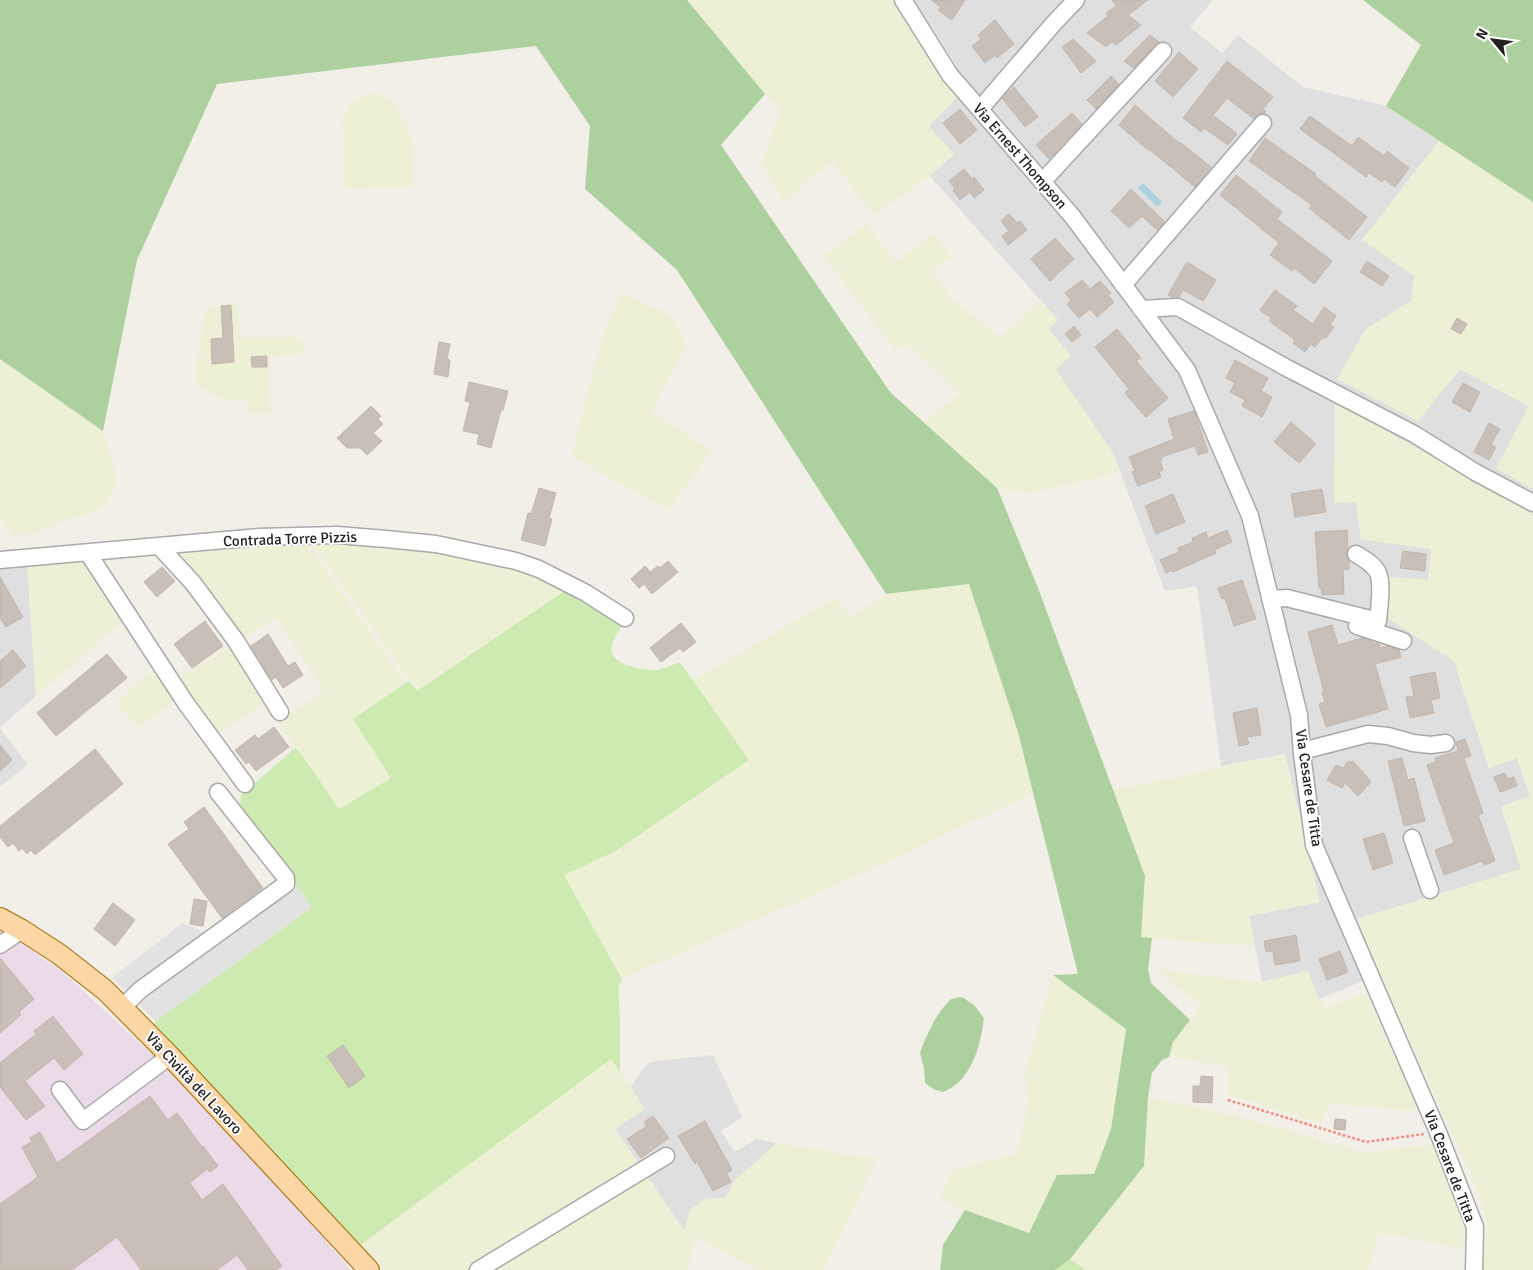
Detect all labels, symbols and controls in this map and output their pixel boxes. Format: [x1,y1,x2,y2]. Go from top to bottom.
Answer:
north arrow [1468,15,1518,65]
text: N [1472,26,1492,42]
street label: Via Ernest Thompson [969,99,1071,213]
street label: Contrada Torre Pizzis [223,528,358,550]
street label: Via Cesare de Titta [1292,728,1326,848]
street label: Via Civiltà del Lavoro [142,1028,246,1138]
street label: Via Cesare de Titta [1420,1107,1480,1225]

